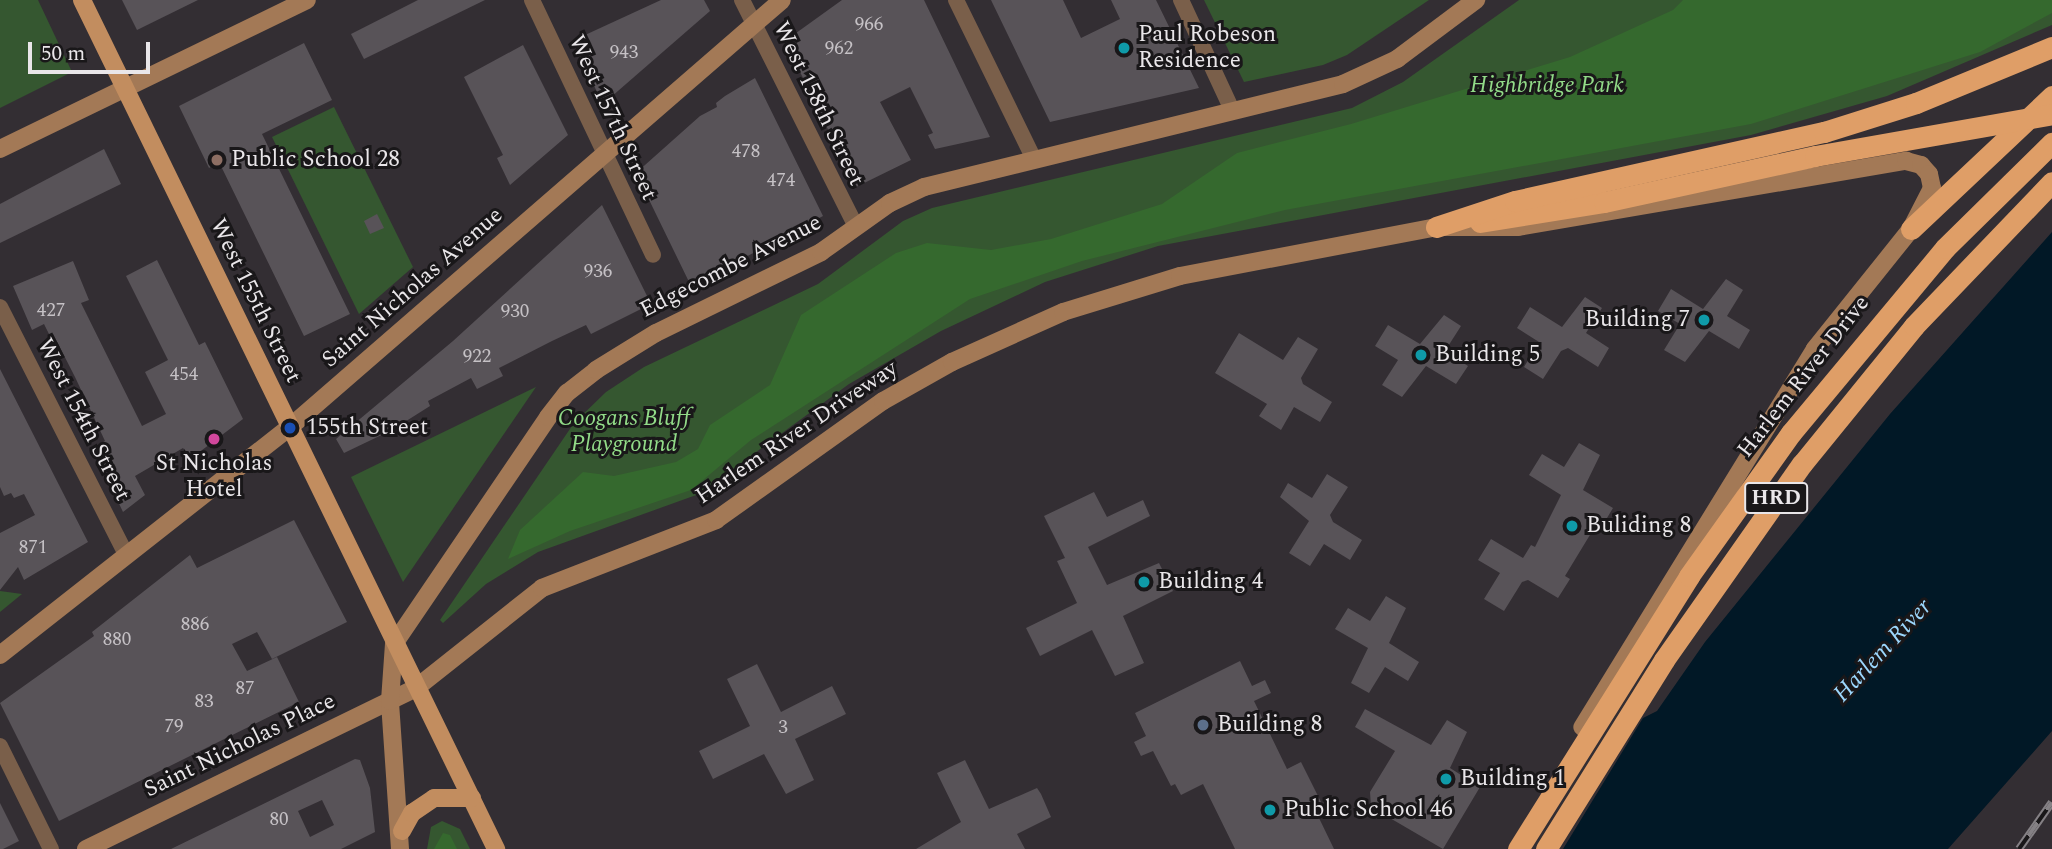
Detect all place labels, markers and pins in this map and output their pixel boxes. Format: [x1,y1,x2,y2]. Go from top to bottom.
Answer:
place label: Paul Robeson Residence [1138,21,1276,75]
marker: Paul Robeson Residence [1116,40,1132,56]
place label: Public School 28 [231,146,400,174]
marker: Public School 28 [209,152,225,168]
place label: Building 7 [1585,306,1690,334]
marker: Building 7 [1696,312,1712,328]
place label: Building 5 [1435,341,1540,369]
marker: Building 5 [1413,347,1429,363]
place label: 155th Street [306,414,428,442]
marker: 155th Street [280,418,300,438]
marker: St Nicholas Hotel [206,431,222,447]
place label: St Nicholas Hotel [156,450,272,504]
place label: Buliding 8 [1586,512,1691,540]
marker: Buliding 8 [1564,518,1580,534]
place label: Building 4 [1158,568,1263,596]
marker: Building 4 [1136,574,1152,590]
place label: Building 8 [1217,711,1322,739]
marker: Building 8 [1195,717,1211,733]
place label: Building 1 [1460,765,1565,793]
marker: Building 1 [1438,771,1454,787]
place label: Public School 46 [1284,796,1453,824]
marker: Public School 46 [1262,802,1278,818]

